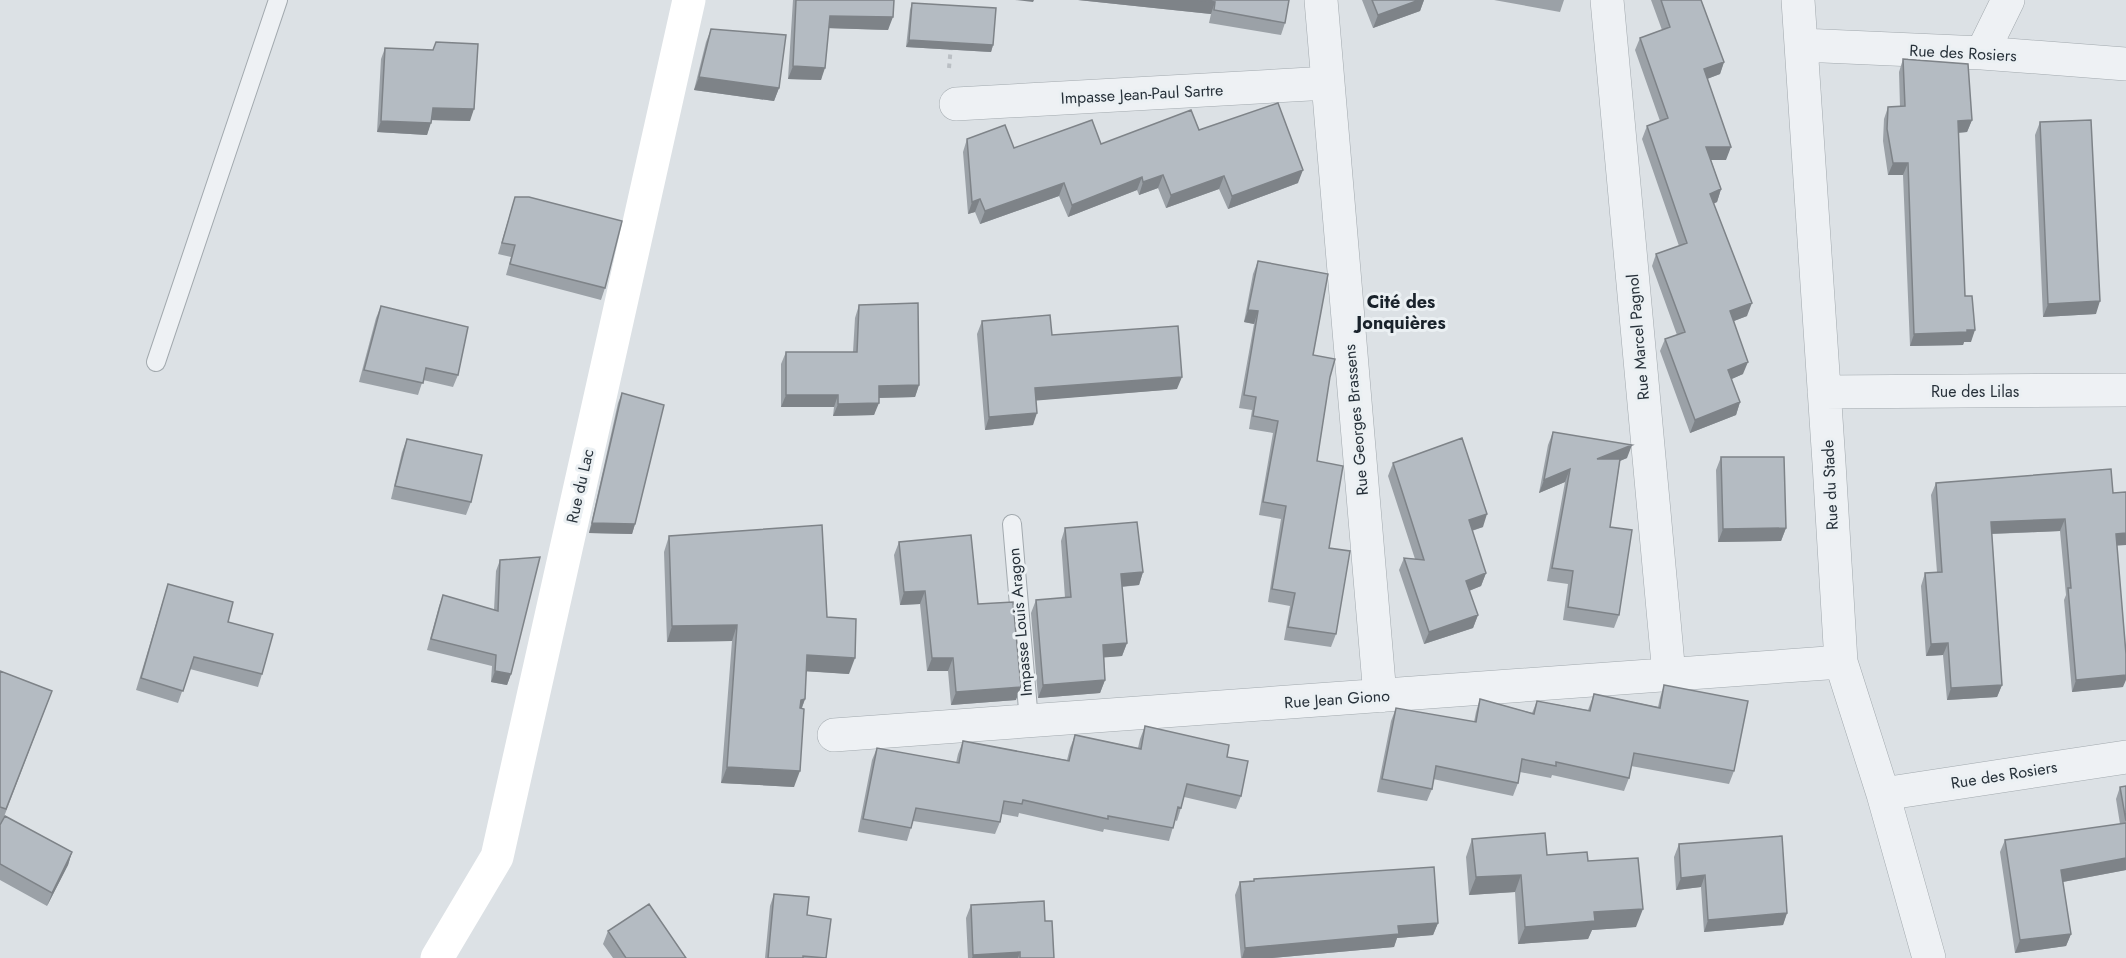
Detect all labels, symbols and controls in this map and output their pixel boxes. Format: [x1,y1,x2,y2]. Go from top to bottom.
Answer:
street label: Rue des Rosiers [1909,39,2017,67]
street label: Impasse Jean-Paul Sartre [1060,78,1224,110]
street label: Rue Marcel Pagnol [1621,273,1655,401]
district label: Cité des Jonquières [1353,289,1446,336]
street label: Rue Georges Brassens [1338,343,1374,497]
street label: Rue des Lilas [1931,380,2019,403]
street label: Rue du Stade [1816,439,1844,531]
street label: Rue du Lac [560,447,600,525]
street label: Impasse Louis Aragon [1002,547,1038,697]
street label: Rue Jean Giono [1283,684,1391,714]
street label: Rue des Rosiers [1949,755,2059,795]

